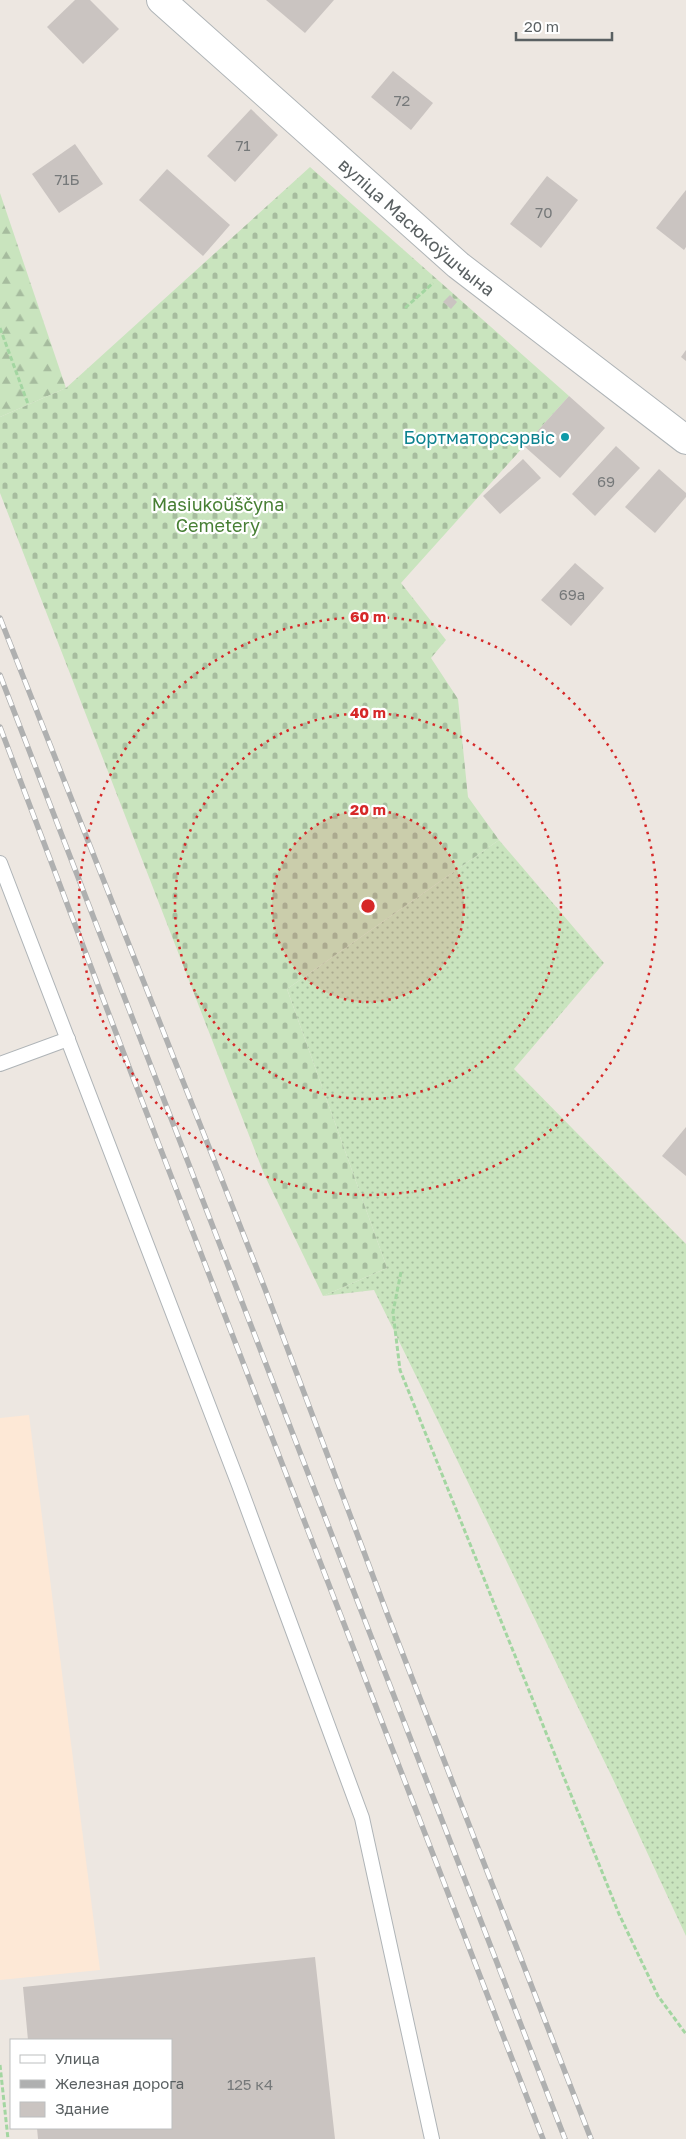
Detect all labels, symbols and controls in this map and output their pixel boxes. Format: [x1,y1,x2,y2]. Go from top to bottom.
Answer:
scale bar [516,10,612,42]
text: 20 m [524,17,559,35]
house number: 72 [394,91,410,109]
house number: 71 [235,136,251,154]
street label: вуліца Масюкоўшчына [334,153,499,300]
house number: 71Б [54,170,80,188]
house number: 70 [535,203,553,221]
place label: Бортматорсэрвіс [404,426,555,448]
marker: Бортматорсэрвіс [559,431,571,443]
house number: 69 [597,472,615,490]
park label: Masiukoŭščyna Cemetery [152,493,284,536]
house number: 69а [559,585,585,603]
text: 60 m [350,607,386,625]
text: 40 m [350,703,386,721]
text: 20 m [350,800,386,818]
centre of rings [359,897,377,915]
legend [10,2039,172,2129]
text: Улица [55,2049,100,2067]
text: Железная дорога [55,2074,184,2092]
house number: 125 к4 [227,2075,273,2093]
text: Здание [55,2099,109,2117]

